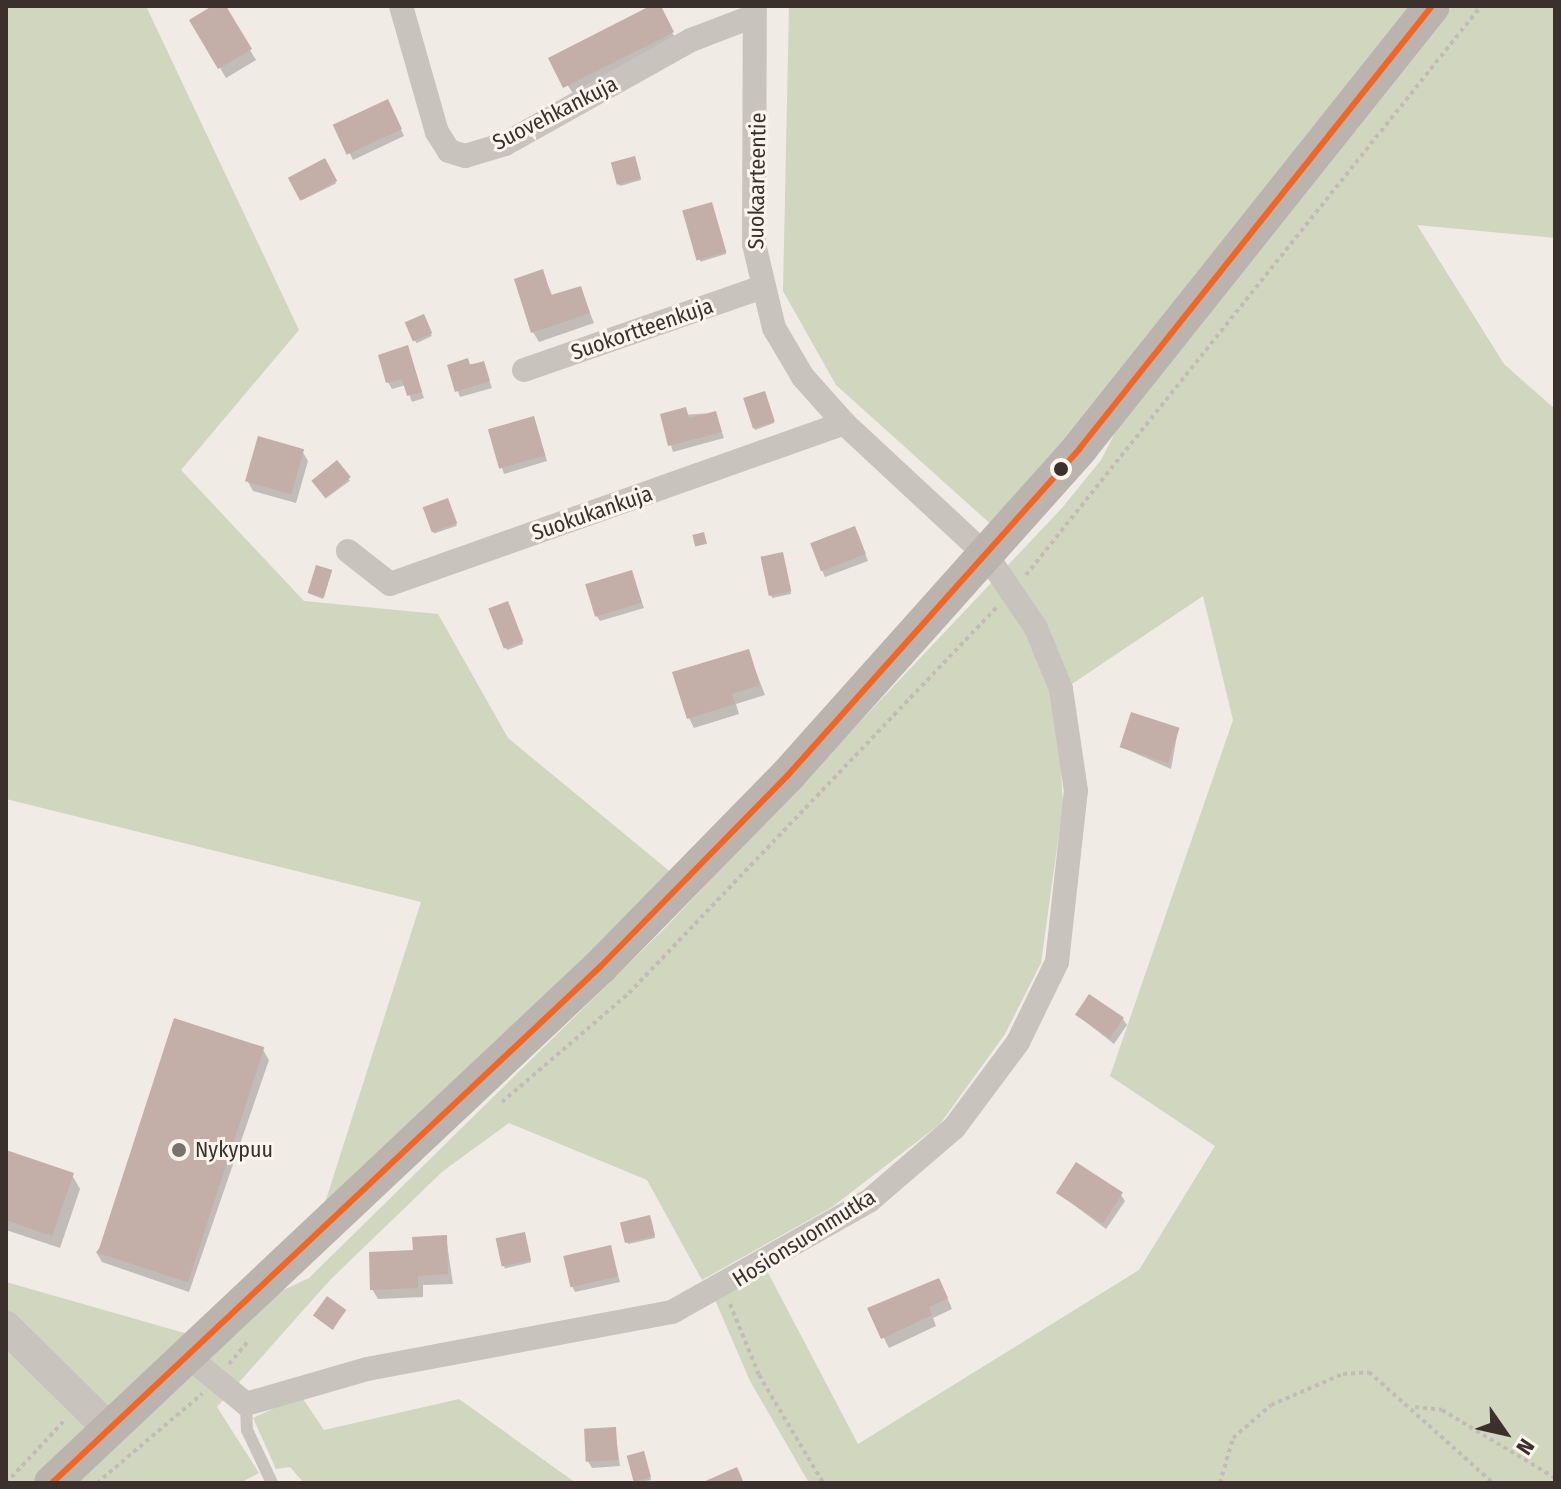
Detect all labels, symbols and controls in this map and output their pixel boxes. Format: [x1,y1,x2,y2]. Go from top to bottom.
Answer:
street label: Suovehkankuja [488,70,622,156]
street label: Suokaarteentie [743,112,771,250]
street label: Suokortteenkuja [567,292,717,366]
unlabelled marker [1053,461,1069,477]
street label: Suokukankuja [528,480,656,546]
place label: Nykypuu [195,1137,273,1163]
marker: Nykypuu [170,1141,188,1159]
street label: Hosionsuonmutka [728,1184,880,1292]
north arrow [1465,1393,1545,1473]
text: N [1510,1434,1540,1460]

